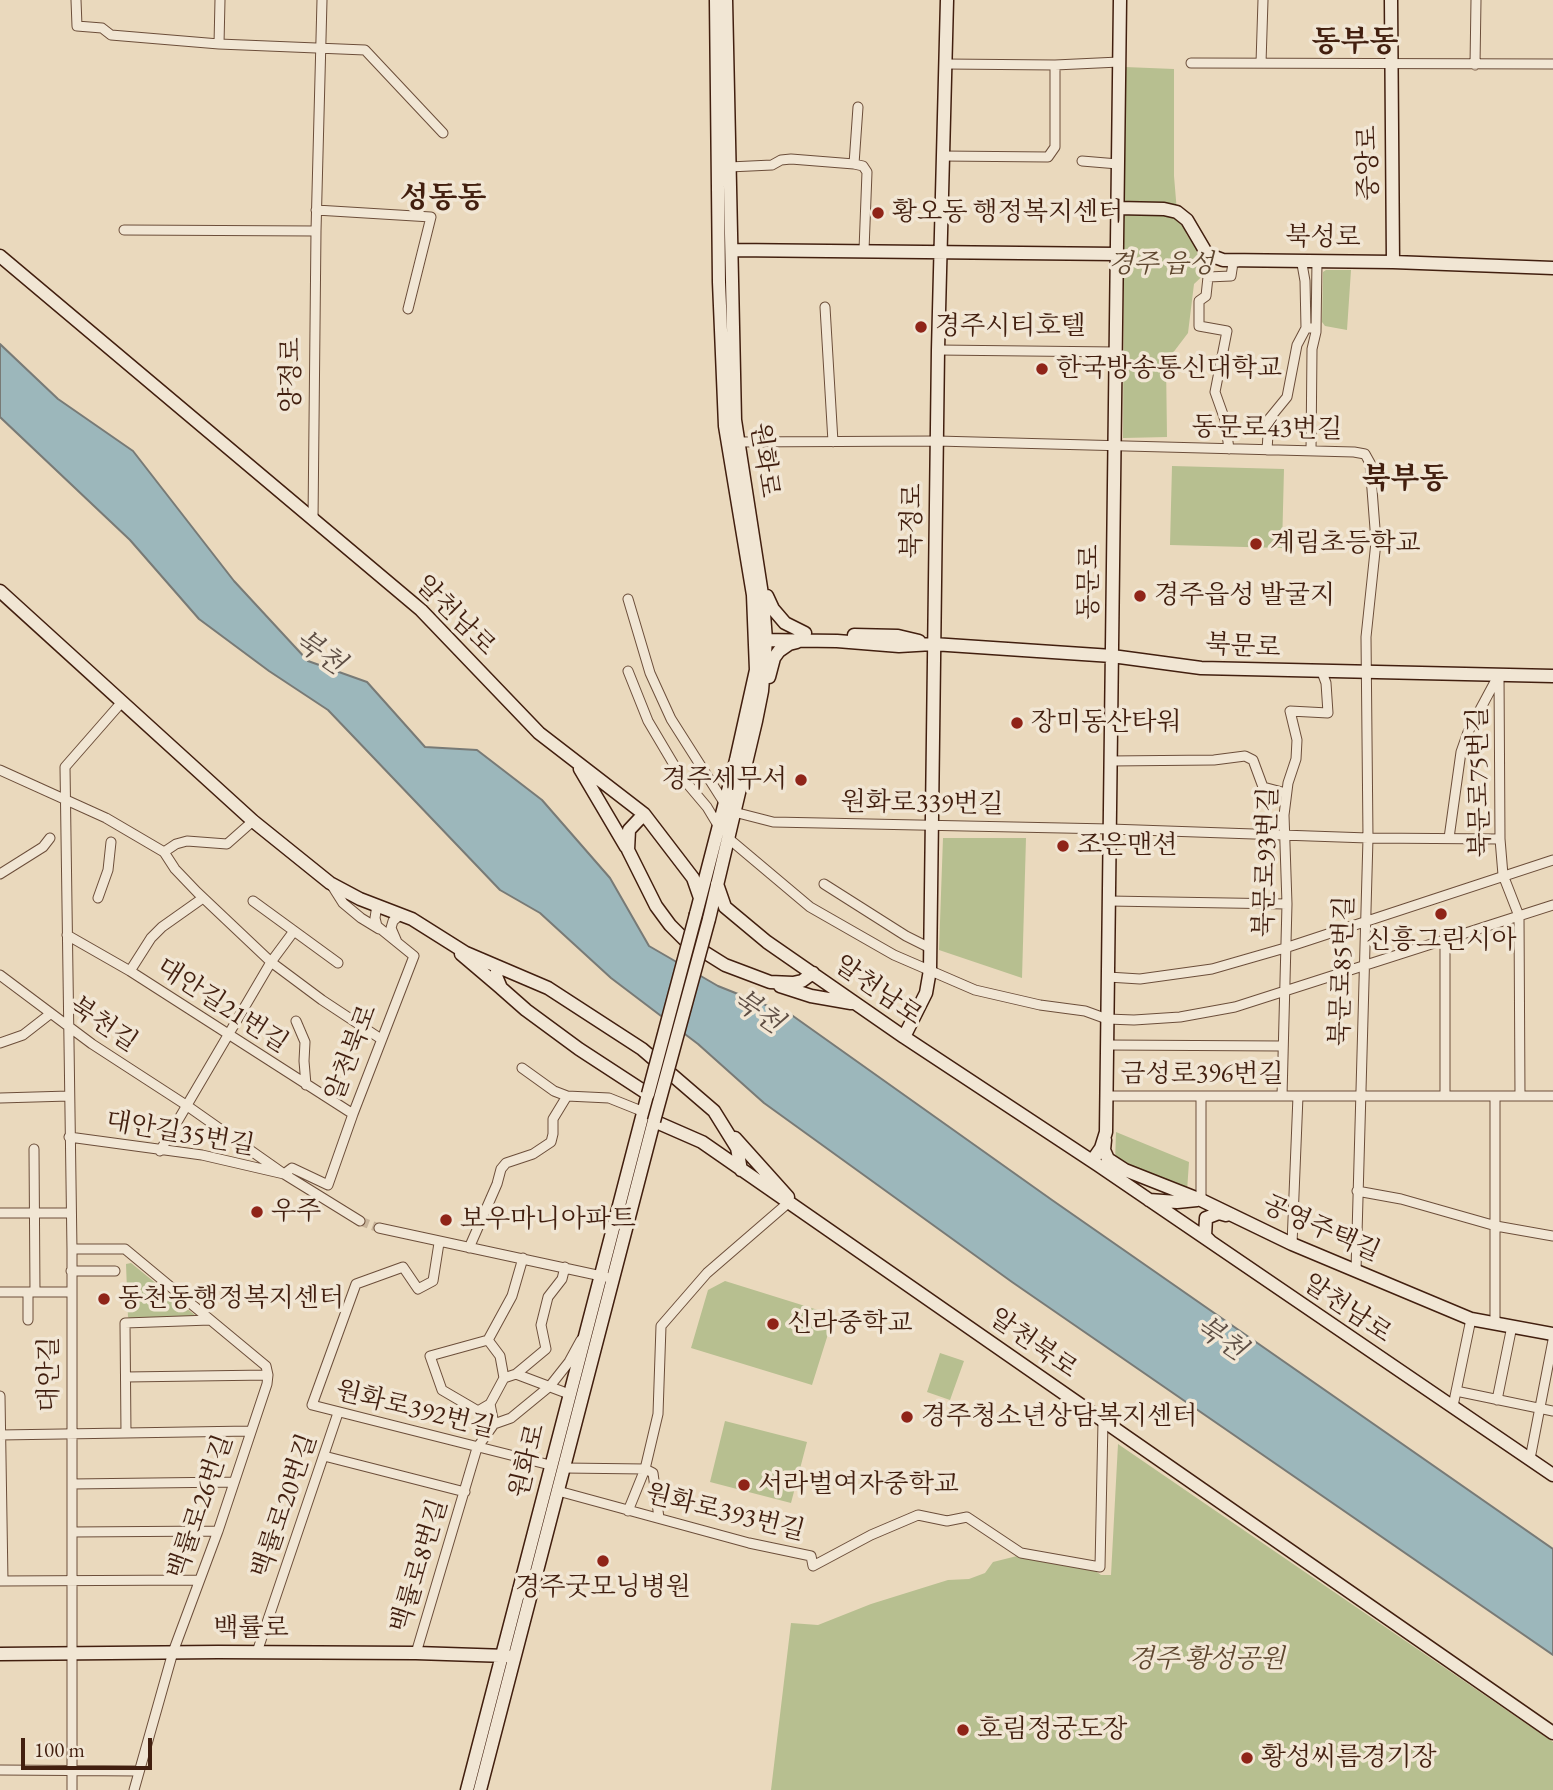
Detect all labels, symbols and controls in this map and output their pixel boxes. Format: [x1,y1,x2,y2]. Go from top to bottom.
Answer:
district label: 동부동 [1312,25,1398,61]
street label: 중앙로 [1353,125,1385,201]
district label: 성동동 [400,181,486,217]
place label: 황오동 행정복지센터 [892,197,1123,229]
marker: 황오동 행정복지센터 [870,205,886,221]
street label: 북성로 [1285,222,1361,254]
park label: 경주 읍성 [1108,249,1214,281]
place label: 경주시티호텔 [935,311,1086,343]
marker: 경주시티호텔 [913,319,929,335]
street label: 양정로 [276,337,308,413]
place label: 한국방송통신대학교 [1056,353,1282,385]
marker: 한국방송통신대학교 [1034,361,1050,377]
street label: 동문로43번길 [1191,412,1343,446]
street label: 원화로 [743,421,785,499]
district label: 북부동 [1362,462,1448,498]
street label: 북정로 [897,483,929,559]
place label: 계림초등학교 [1270,528,1421,560]
marker: 계림초등학교 [1248,536,1264,552]
street label: 동문로 [1074,544,1106,620]
street label: 알천남로 [408,569,502,663]
place label: 경주읍성 발굴지 [1154,580,1335,612]
marker: 경주읍성 발굴지 [1132,588,1148,604]
water label: 북천 [287,624,351,682]
street label: 북문로 [1205,629,1281,665]
street label: 북문로75번길 [1463,706,1497,858]
place label: 장미동산타워 [1031,707,1182,739]
marker: 장미동산타워 [1009,715,1025,731]
place label: 경주세무서 [661,764,787,796]
marker: 경주세무서 [793,772,809,788]
street label: 북문로93번길 [1249,786,1285,938]
street label: 원화로339번길 [840,787,1004,821]
place label: 조은맨션 [1077,830,1177,862]
marker: 조은맨션 [1055,838,1071,854]
street label: 북문로85번길 [1325,895,1361,1047]
marker: 신흥그린시아 [1433,906,1449,922]
place label: 신흥그린시아 [1366,925,1516,957]
street label: 알천남로 [828,949,928,1033]
street label: 대안길21번길 [150,952,294,1060]
water label: 북천 [725,983,789,1041]
street label: 북천길 [63,991,143,1059]
street label: 알천북로 [319,1001,385,1105]
street label: 금성로396번길 [1120,1059,1284,1091]
street label: 대안길35번길 [103,1106,257,1162]
street label: 공영주택길 [1257,1189,1385,1269]
place label: 우주 [271,1196,321,1228]
marker: 우주 [249,1204,265,1220]
place label: 보우마니아파트 [460,1204,636,1236]
marker: 보우마니아파트 [438,1212,454,1228]
street label: 알천남로 [1297,1268,1397,1350]
place label: 동천동행정복지센터 [118,1283,344,1315]
marker: 동천동행정복지센터 [96,1291,112,1307]
street label: 알천북로 [983,1302,1083,1386]
place label: 신라중학교 [787,1308,913,1340]
water label: 북천 [1188,1310,1252,1368]
marker: 신라중학교 [765,1316,781,1332]
street label: 대안길 [34,1336,66,1412]
street label: 원화로392번길 [332,1375,498,1445]
place label: 경주청소년상담복지센터 [921,1401,1197,1433]
marker: 경주청소년상담복지센터 [899,1409,915,1425]
street label: 원화로 [504,1421,552,1501]
street label: 백률로20번길 [246,1430,324,1582]
street label: 백률로26번길 [162,1431,240,1583]
place label: 서라벌여자중학교 [758,1469,959,1501]
marker: 서라벌여자중학교 [736,1477,752,1493]
street label: 원화로393번길 [642,1478,808,1548]
street label: 백률로8번길 [385,1495,455,1637]
marker: 경주굿모닝병원 [595,1553,611,1569]
place label: 경주굿모닝병원 [515,1572,691,1604]
street label: 백률로 [213,1613,289,1645]
park label: 경주 황성공원 [1129,1644,1285,1676]
place label: 호림정궁도장 [977,1714,1128,1746]
marker: 호림정궁도장 [955,1722,971,1738]
scale bar [24,1724,156,1768]
text: 100 m [34,1736,85,1763]
place label: 황성씨름경기장 [1261,1742,1437,1774]
marker: 황성씨름경기장 [1239,1750,1255,1766]

